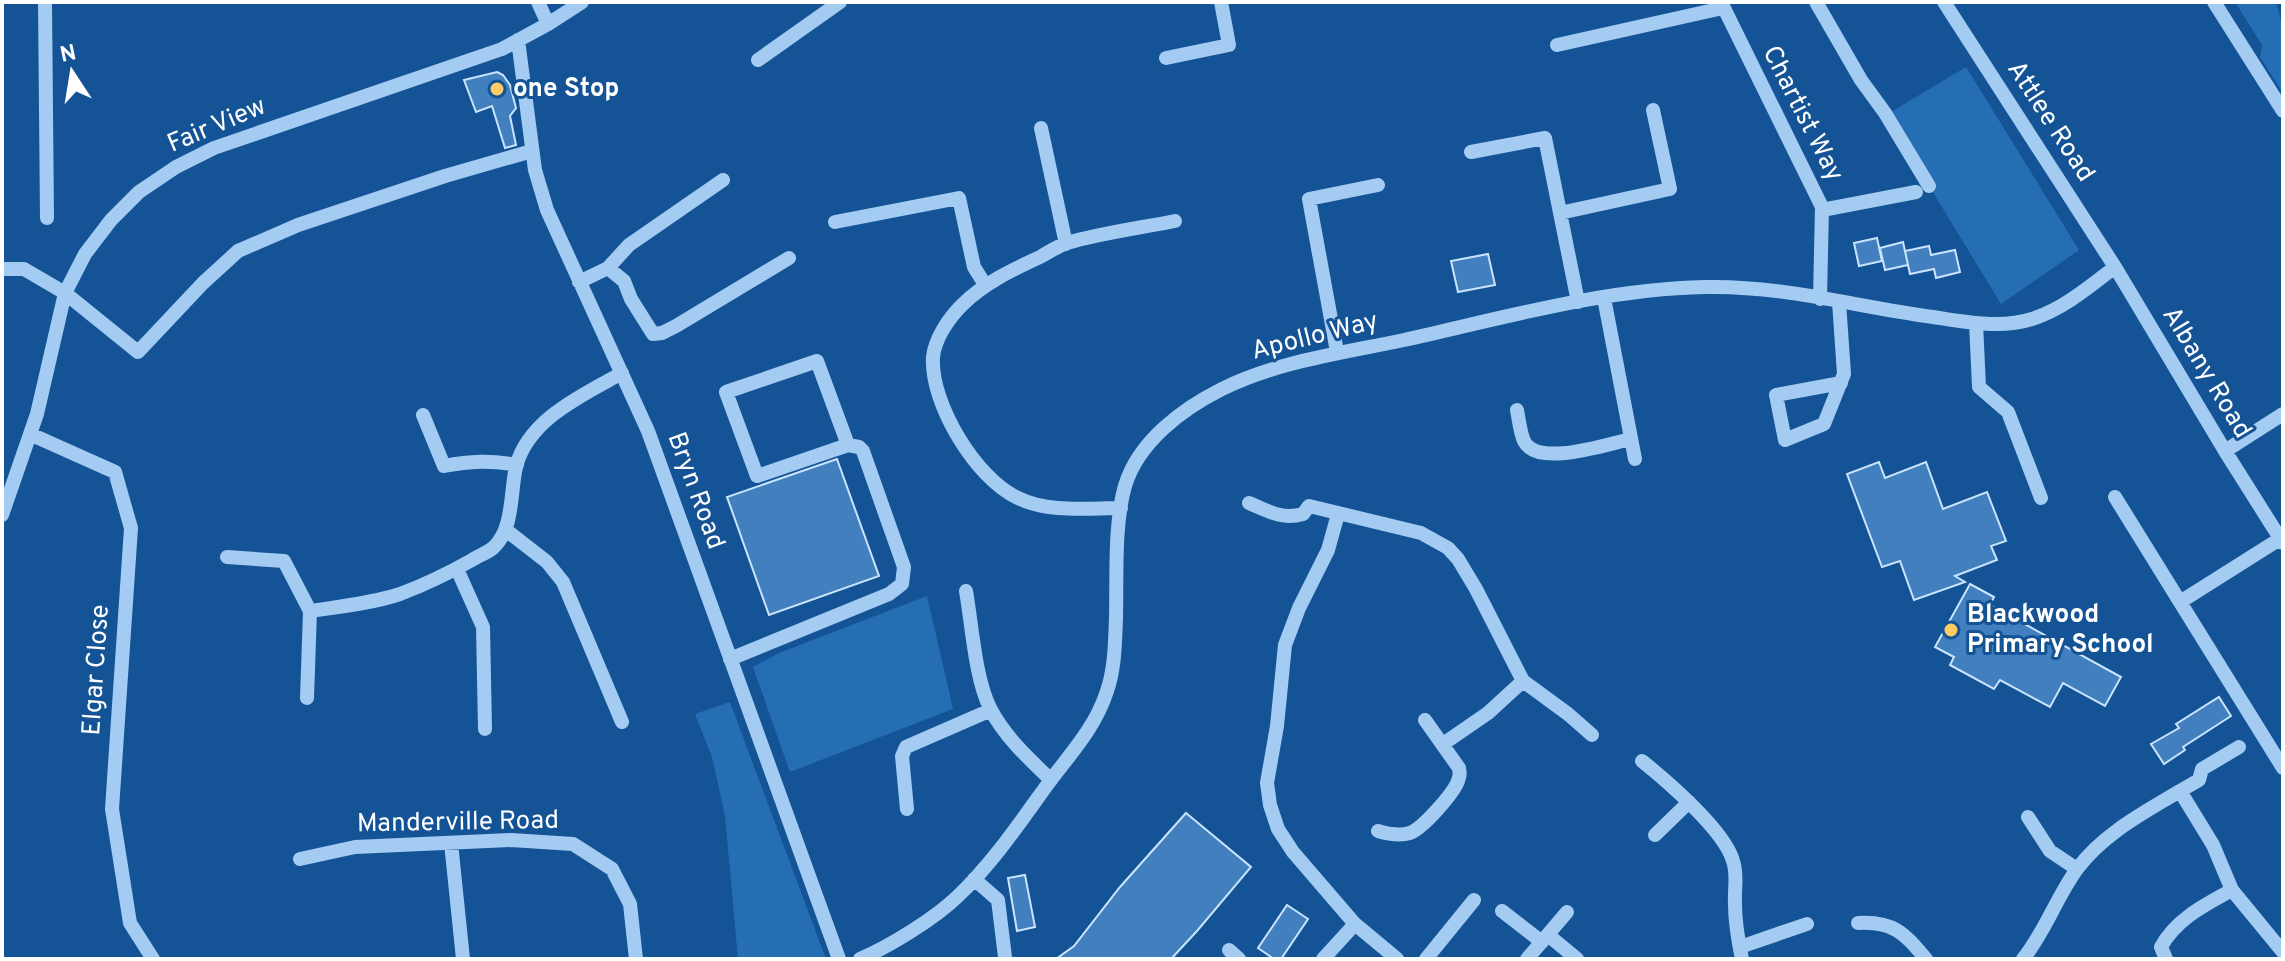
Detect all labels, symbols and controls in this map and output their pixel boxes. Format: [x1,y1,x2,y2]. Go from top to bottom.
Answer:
north arrow [32,32,112,112]
text: N [58,40,79,70]
street label: Chartist Way [1754,41,1850,187]
street label: Attlee Road [1999,55,2101,189]
place label: one Stop [513,73,619,106]
marker: one Stop [488,80,506,98]
street label: Fair View [163,91,271,161]
street label: Albany Road [2154,301,2258,445]
street label: Apollo Way [1248,305,1382,369]
street label: Bryn Road [659,428,731,554]
place label: Blackwood Primary School [1967,599,2154,662]
street label: Elgar Close [76,603,118,737]
marker: Blackwood Primary School [1942,621,1960,639]
street label: Manderville Road [357,805,559,841]

